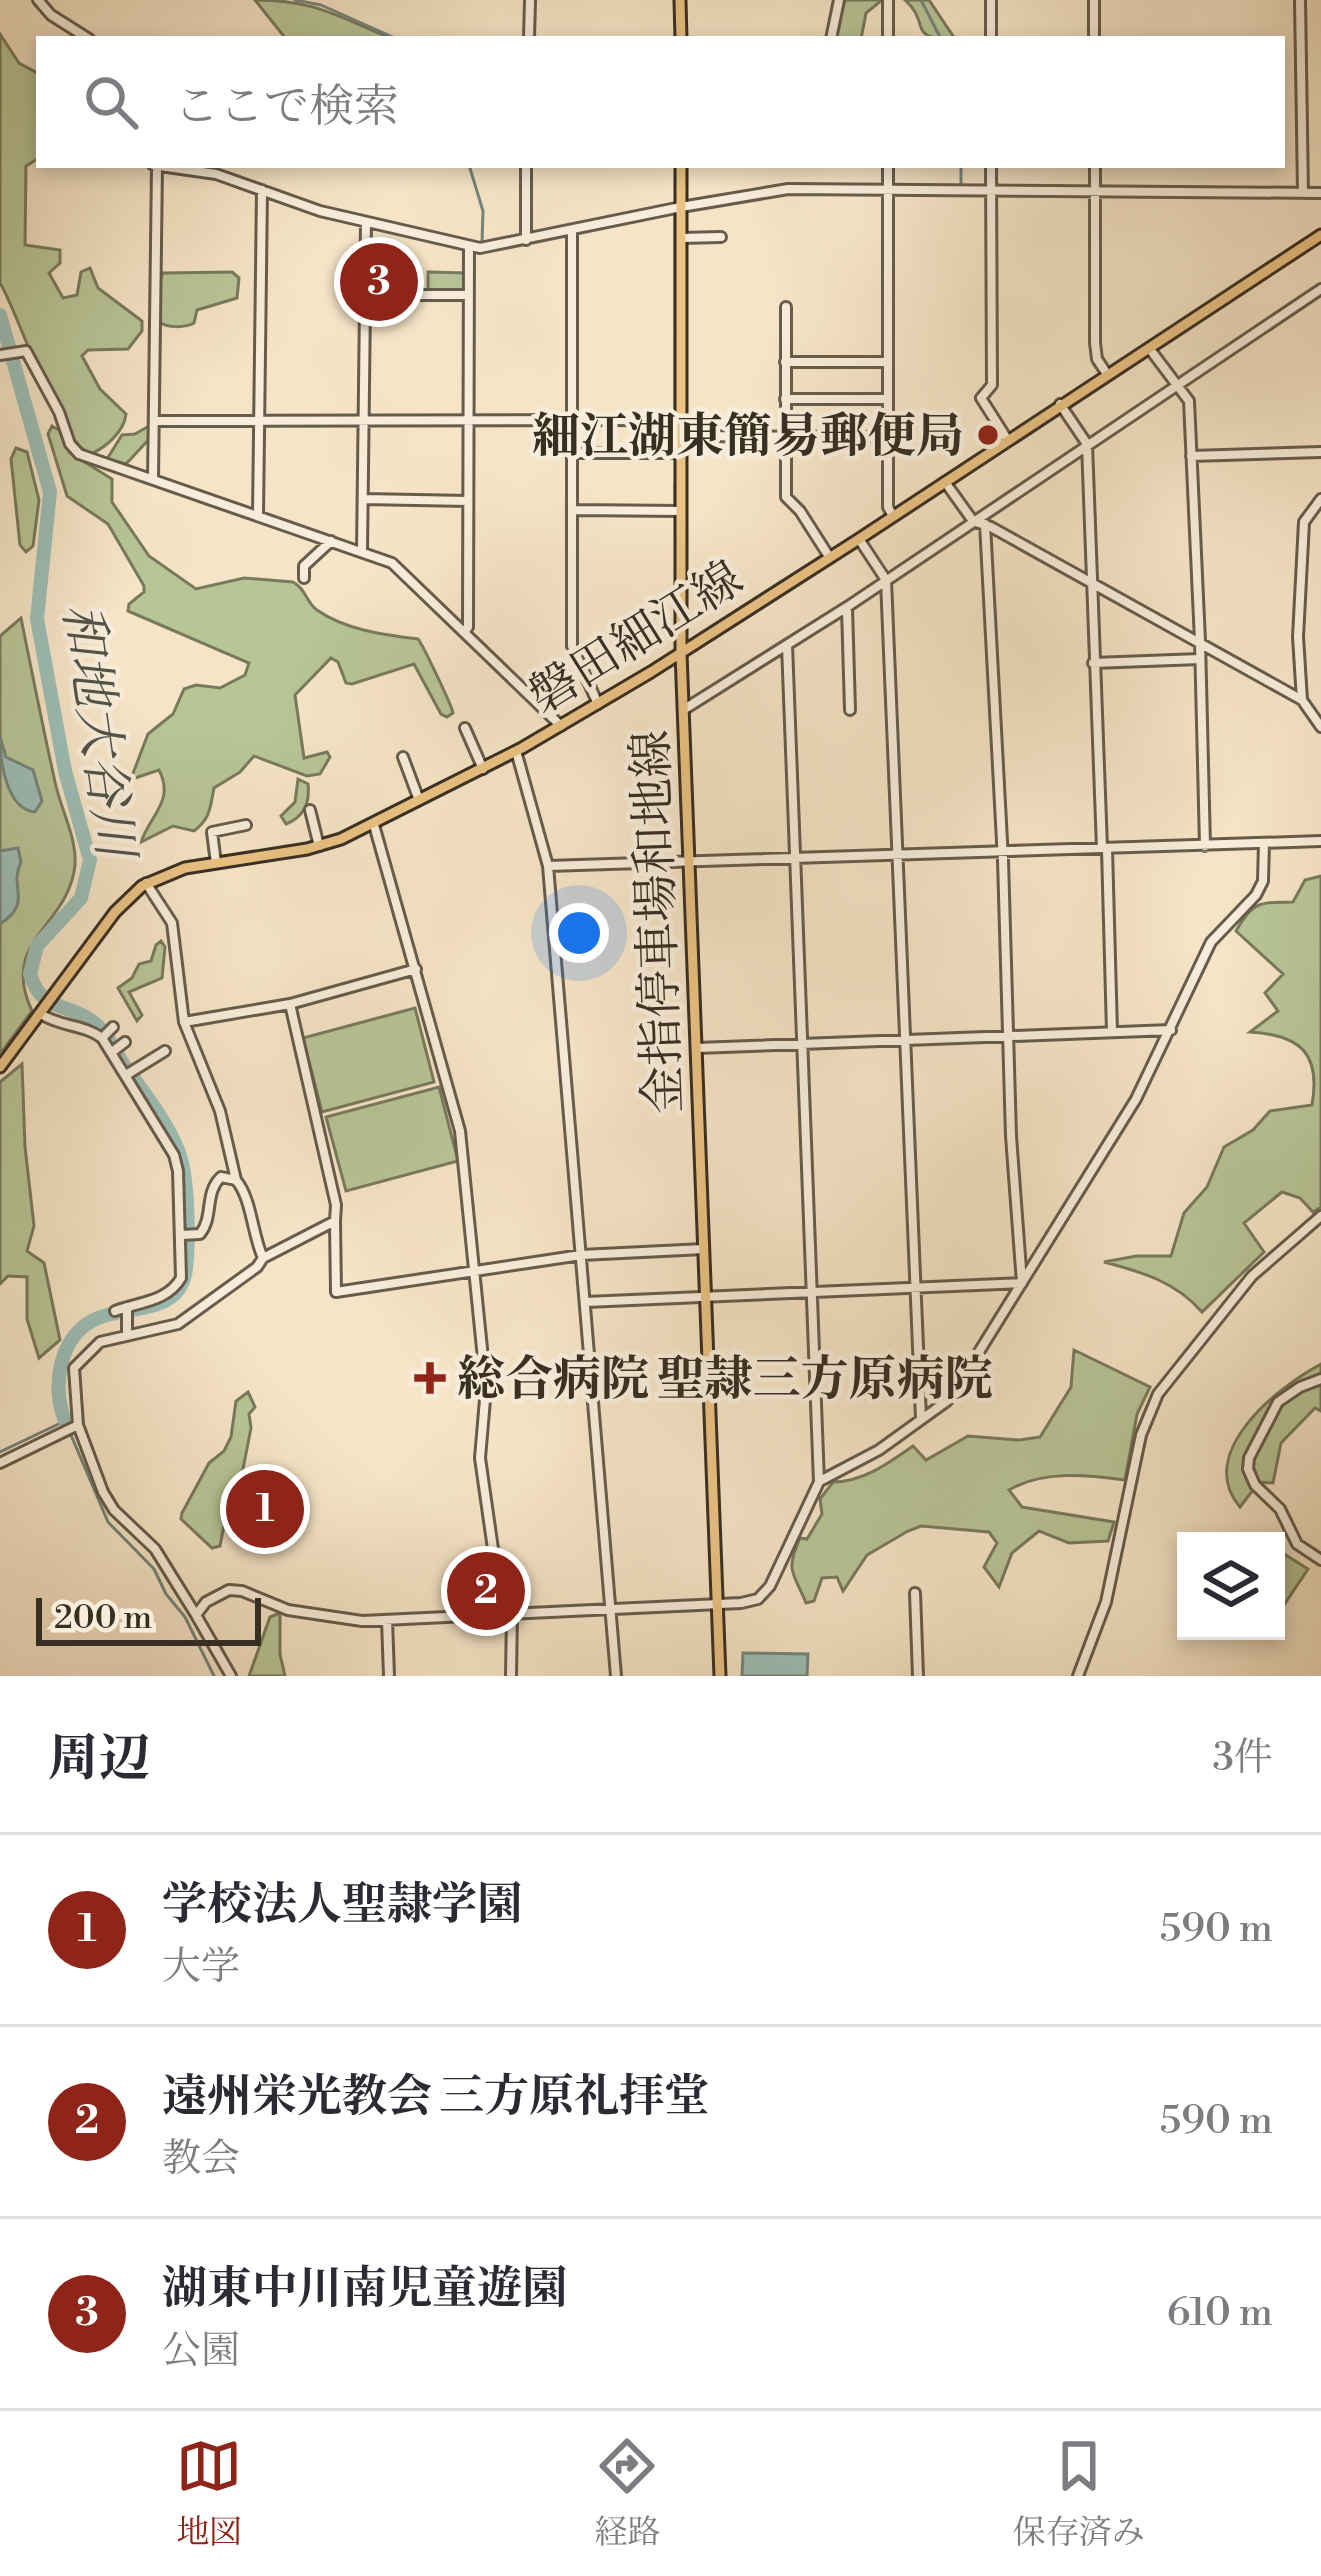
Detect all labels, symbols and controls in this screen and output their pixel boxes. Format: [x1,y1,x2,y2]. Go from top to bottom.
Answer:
search box [36,36,1285,168]
icon: search [78,69,144,135]
text: ここで検索 [174,79,399,136]
pin: 3 [340,237,418,327]
place label: 細江湖東簡易郵便局 [532,408,964,468]
marker: 細江湖東簡易郵便局 [975,422,1001,448]
street label: 磐田細江線 [519,550,754,728]
water label: 和地大谷川 [48,600,147,866]
street label: 金指停車場和地線 [622,729,696,1115]
your location [549,903,609,963]
place label: 総合病院 聖隷三方原病院 [457,1351,993,1411]
marker: 総合病院 聖隷三方原病院 [414,1362,446,1394]
pin: 1 [226,1464,304,1554]
map controls [1177,1532,1285,1640]
button: layers [1177,1532,1285,1640]
pin: 2 [447,1546,525,1636]
scale bar [36,1592,261,1645]
text: 200 m [54,1598,152,1639]
text: 周辺 [48,1728,150,1792]
text: 3件 [1212,1734,1273,1783]
text: 学校法人聖隷学園 [162,1877,522,1934]
text: 1 [78,1905,96,1954]
text: 590 m [1160,1905,1273,1954]
text: 大学 [162,1943,240,1992]
text: 遠州栄光教会 三方原礼拝堂 [162,2069,709,2126]
text: 2 [75,2097,99,2146]
text: 590 m [1160,2097,1273,2146]
text: 教会 [162,2135,240,2184]
text: 湖東中川南児童遊園 [162,2261,567,2318]
text: 3 [75,2289,99,2338]
text: 610 m [1167,2289,1273,2338]
text: 公園 [162,2327,240,2376]
tab: 地図 [176,2433,242,2554]
tab: 経路 [594,2433,660,2554]
tab: 保存済み [1013,2433,1145,2554]

